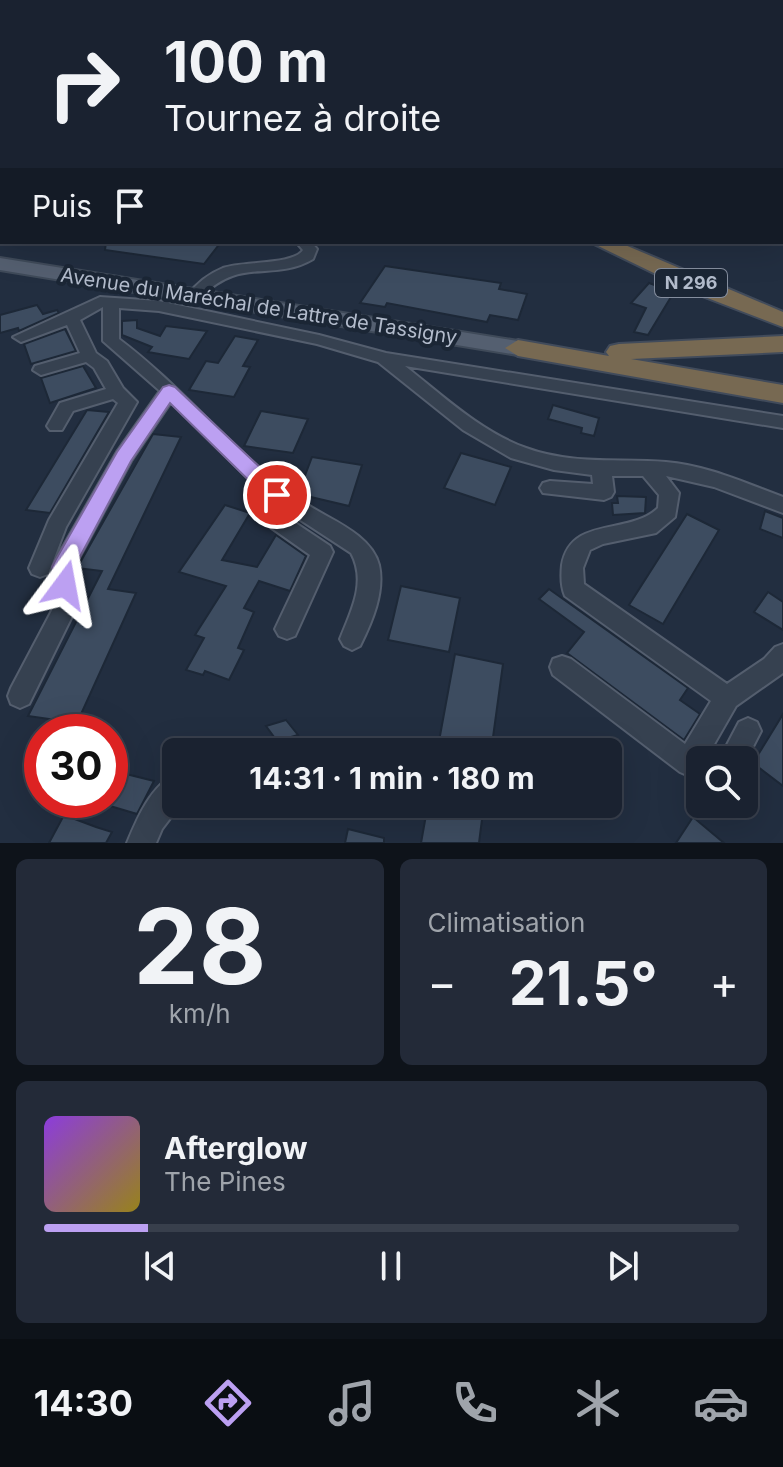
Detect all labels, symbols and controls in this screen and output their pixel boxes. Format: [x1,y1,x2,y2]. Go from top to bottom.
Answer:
text: 100 m [164,28,328,96]
icon: right [32,32,136,136]
text: Tournez à droite [164,96,441,140]
icon: arrive [108,184,152,228]
text: Puis [32,188,92,224]
street label: Avenue du Maréchal de Lattre de Tassigny [59,263,459,349]
road number: N 296 [655,269,727,297]
pin [243,461,311,529]
icon: arrive [255,473,299,517]
position arrow [23,543,107,627]
speed limit sign: 30 [24,714,128,818]
map controls [686,746,758,818]
button: search [686,746,758,818]
text: 14:31 · 1 min · 180 m [249,760,535,796]
text: 28 [133,883,266,1009]
text: Climatisation [428,907,585,938]
text: 21.5° [509,947,658,1019]
text: − [428,956,457,1010]
text: + [710,956,739,1010]
text: km/h [169,998,231,1029]
text: Afterglow [164,1130,308,1166]
text: The Pines [164,1166,286,1197]
icon: previous [138,1244,182,1288]
icon: pause [369,1244,413,1288]
icon: next [601,1244,645,1288]
icon: directions [200,1375,256,1431]
icon: music [324,1375,380,1431]
icon: phone [447,1375,503,1431]
icon: climate [570,1375,626,1431]
icon: car [693,1375,749,1431]
text: 14:30 [34,1381,133,1425]

